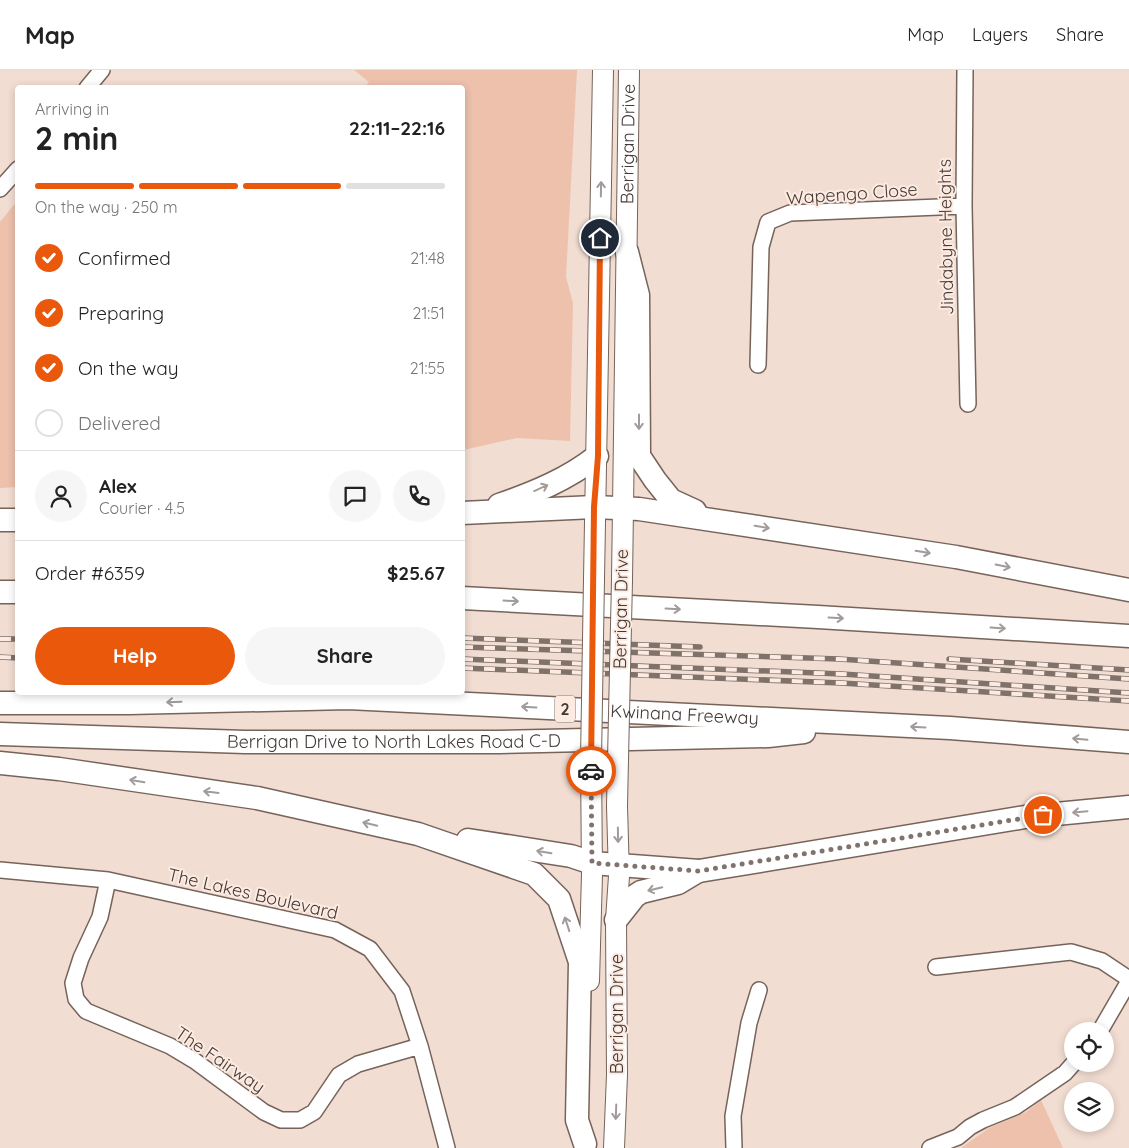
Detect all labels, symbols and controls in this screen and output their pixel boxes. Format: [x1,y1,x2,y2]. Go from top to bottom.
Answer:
text: Map [25,20,75,50]
text: Map [907,23,944,46]
text: Layers [972,23,1028,46]
text: Share [1056,23,1104,46]
street label: Berrigan Drive [615,84,640,204]
text: Arriving in [35,99,109,119]
text: 22:11–22:16 [349,116,445,140]
text: 2 min [35,118,118,158]
street label: Jindabyne Heights [933,159,958,315]
street label: Wapengo Close [786,177,918,210]
one-way arrow [596,181,606,198]
text: On the way · 250 m [35,197,178,217]
pin [579,217,621,259]
icon: home [586,224,614,252]
icon: check [35,244,63,272]
text: Confirmed [78,246,171,270]
text: 21:48 [410,248,445,268]
icon: check [35,299,63,327]
text: Preparing [78,301,164,325]
text: 21:51 [413,303,445,323]
icon: check [35,354,63,382]
text: On the way [78,356,179,380]
text: 21:55 [410,358,445,378]
text: Delivered [78,411,161,435]
one-way arrow [634,413,644,429]
button: person [35,470,87,522]
button: chat [329,470,381,522]
button: phone [393,470,445,522]
text: Alex [99,474,137,498]
one-way arrow [533,483,548,493]
text: Courier · 4.5 [99,498,185,518]
one-way arrow [754,523,770,533]
one-way arrow [914,547,930,557]
street label: Berrigan Drive [608,549,633,669]
text: Order #6359 [35,561,145,585]
text: $25.67 [387,561,445,585]
one-way arrow [995,562,1011,571]
one-way arrow [503,596,519,605]
one-way arrow [665,605,681,614]
one-way arrow [827,613,843,622]
one-way arrow [990,623,1006,632]
button: Help [35,627,235,685]
button: Share [245,627,445,685]
road number: 2 [555,696,575,722]
one-way arrow [166,697,182,707]
street label: Kwinana Freeway [610,699,759,729]
one-way arrow [521,703,537,712]
one-way arrow [911,722,927,731]
street label: Berrigan Drive to North Lakes Road C-D [227,729,561,753]
one-way arrow [1073,734,1089,743]
courier [566,746,616,796]
icon: car [577,757,605,785]
one-way arrow [129,776,145,786]
one-way arrow [203,787,219,797]
pin [1022,794,1064,836]
icon: bag [1029,801,1057,829]
one-way arrow [1073,807,1089,816]
one-way arrow [363,819,379,828]
one-way arrow [613,827,622,843]
one-way arrow [537,846,553,856]
street label: The Lakes Boulevard [166,863,341,924]
one-way arrow [647,885,663,894]
one-way arrow [562,916,571,932]
street label: Berrigan Drive [605,954,628,1074]
street label: The Fairway [171,1021,270,1098]
map controls [1064,1022,1114,1132]
button: locate [1064,1022,1114,1072]
button: layers [1064,1082,1114,1132]
one-way arrow [611,1103,620,1119]

